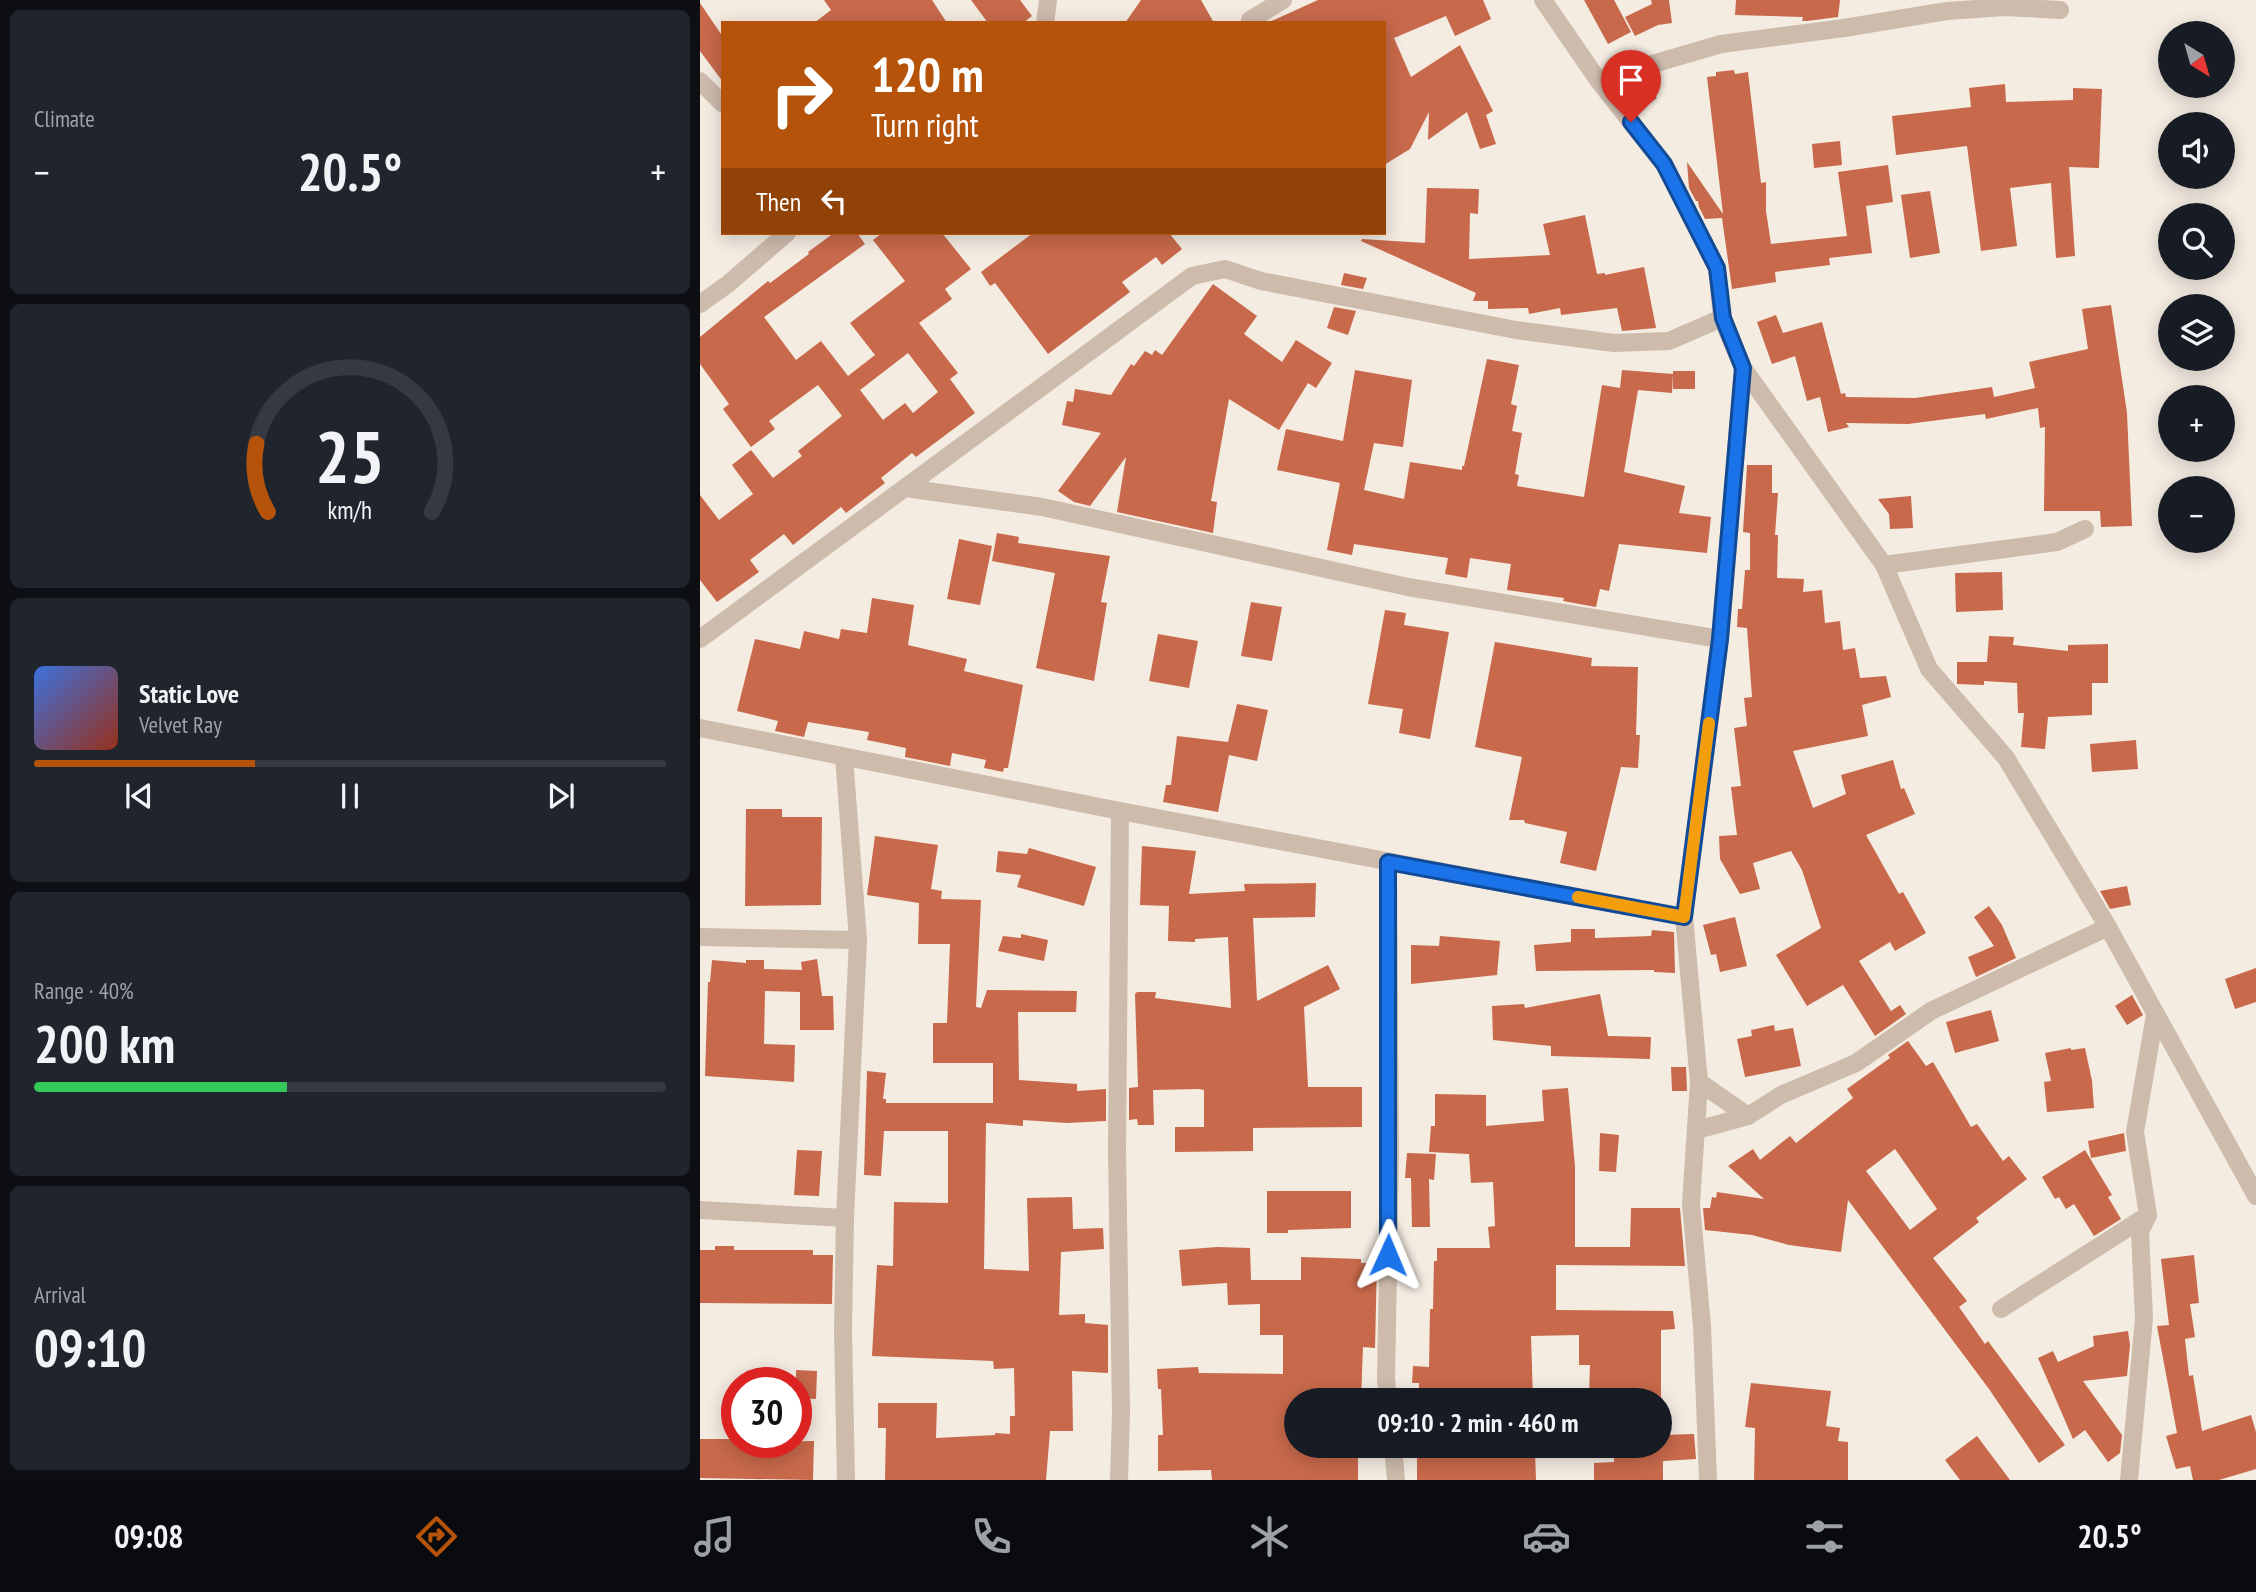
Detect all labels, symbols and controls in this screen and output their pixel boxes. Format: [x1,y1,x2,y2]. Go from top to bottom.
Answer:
north arrow [2158,21,2235,98]
map controls [2158,21,2235,553]
text: 120 m [871,42,984,106]
icon: right [756,49,847,140]
pin [1601,50,1661,122]
icon: arrive [1612,61,1650,99]
text: Climate [34,104,95,133]
text: Turn right [871,104,979,146]
button: sound [2158,112,2235,189]
text: 20.5° [298,138,402,205]
text: − [34,147,50,196]
text: + [650,147,666,196]
icon: left [815,182,853,220]
text: Then [756,185,801,218]
button: search [2158,203,2235,280]
button: layers [2158,294,2235,371]
button: + [2158,385,2235,462]
text: 25 [315,408,385,502]
button: − [2158,476,2235,553]
text: km/h [328,494,372,526]
text: Static Love [139,677,239,710]
text: Velvet Ray [139,710,222,739]
icon: previous [120,777,158,815]
icon: pause [331,777,369,815]
icon: next [542,777,580,815]
text: Range · 40% [34,976,134,1005]
text: 200 km [34,1010,175,1077]
position arrow [1351,1218,1425,1292]
text: Arrival [34,1280,86,1309]
text: 09:10 [34,1314,146,1381]
speed limit sign: 30 [721,1367,812,1458]
text: 09:10 · 2 min · 460 m [1378,1406,1578,1439]
icon: directions [412,1512,461,1561]
icon: music [690,1512,739,1561]
icon: phone [967,1512,1016,1561]
icon: climate [1245,1512,1294,1561]
icon: car [1522,1512,1571,1561]
icon: filters [1800,1512,1849,1561]
text: 09:08 [114,1515,183,1557]
text: 20.5° [2077,1515,2142,1557]

